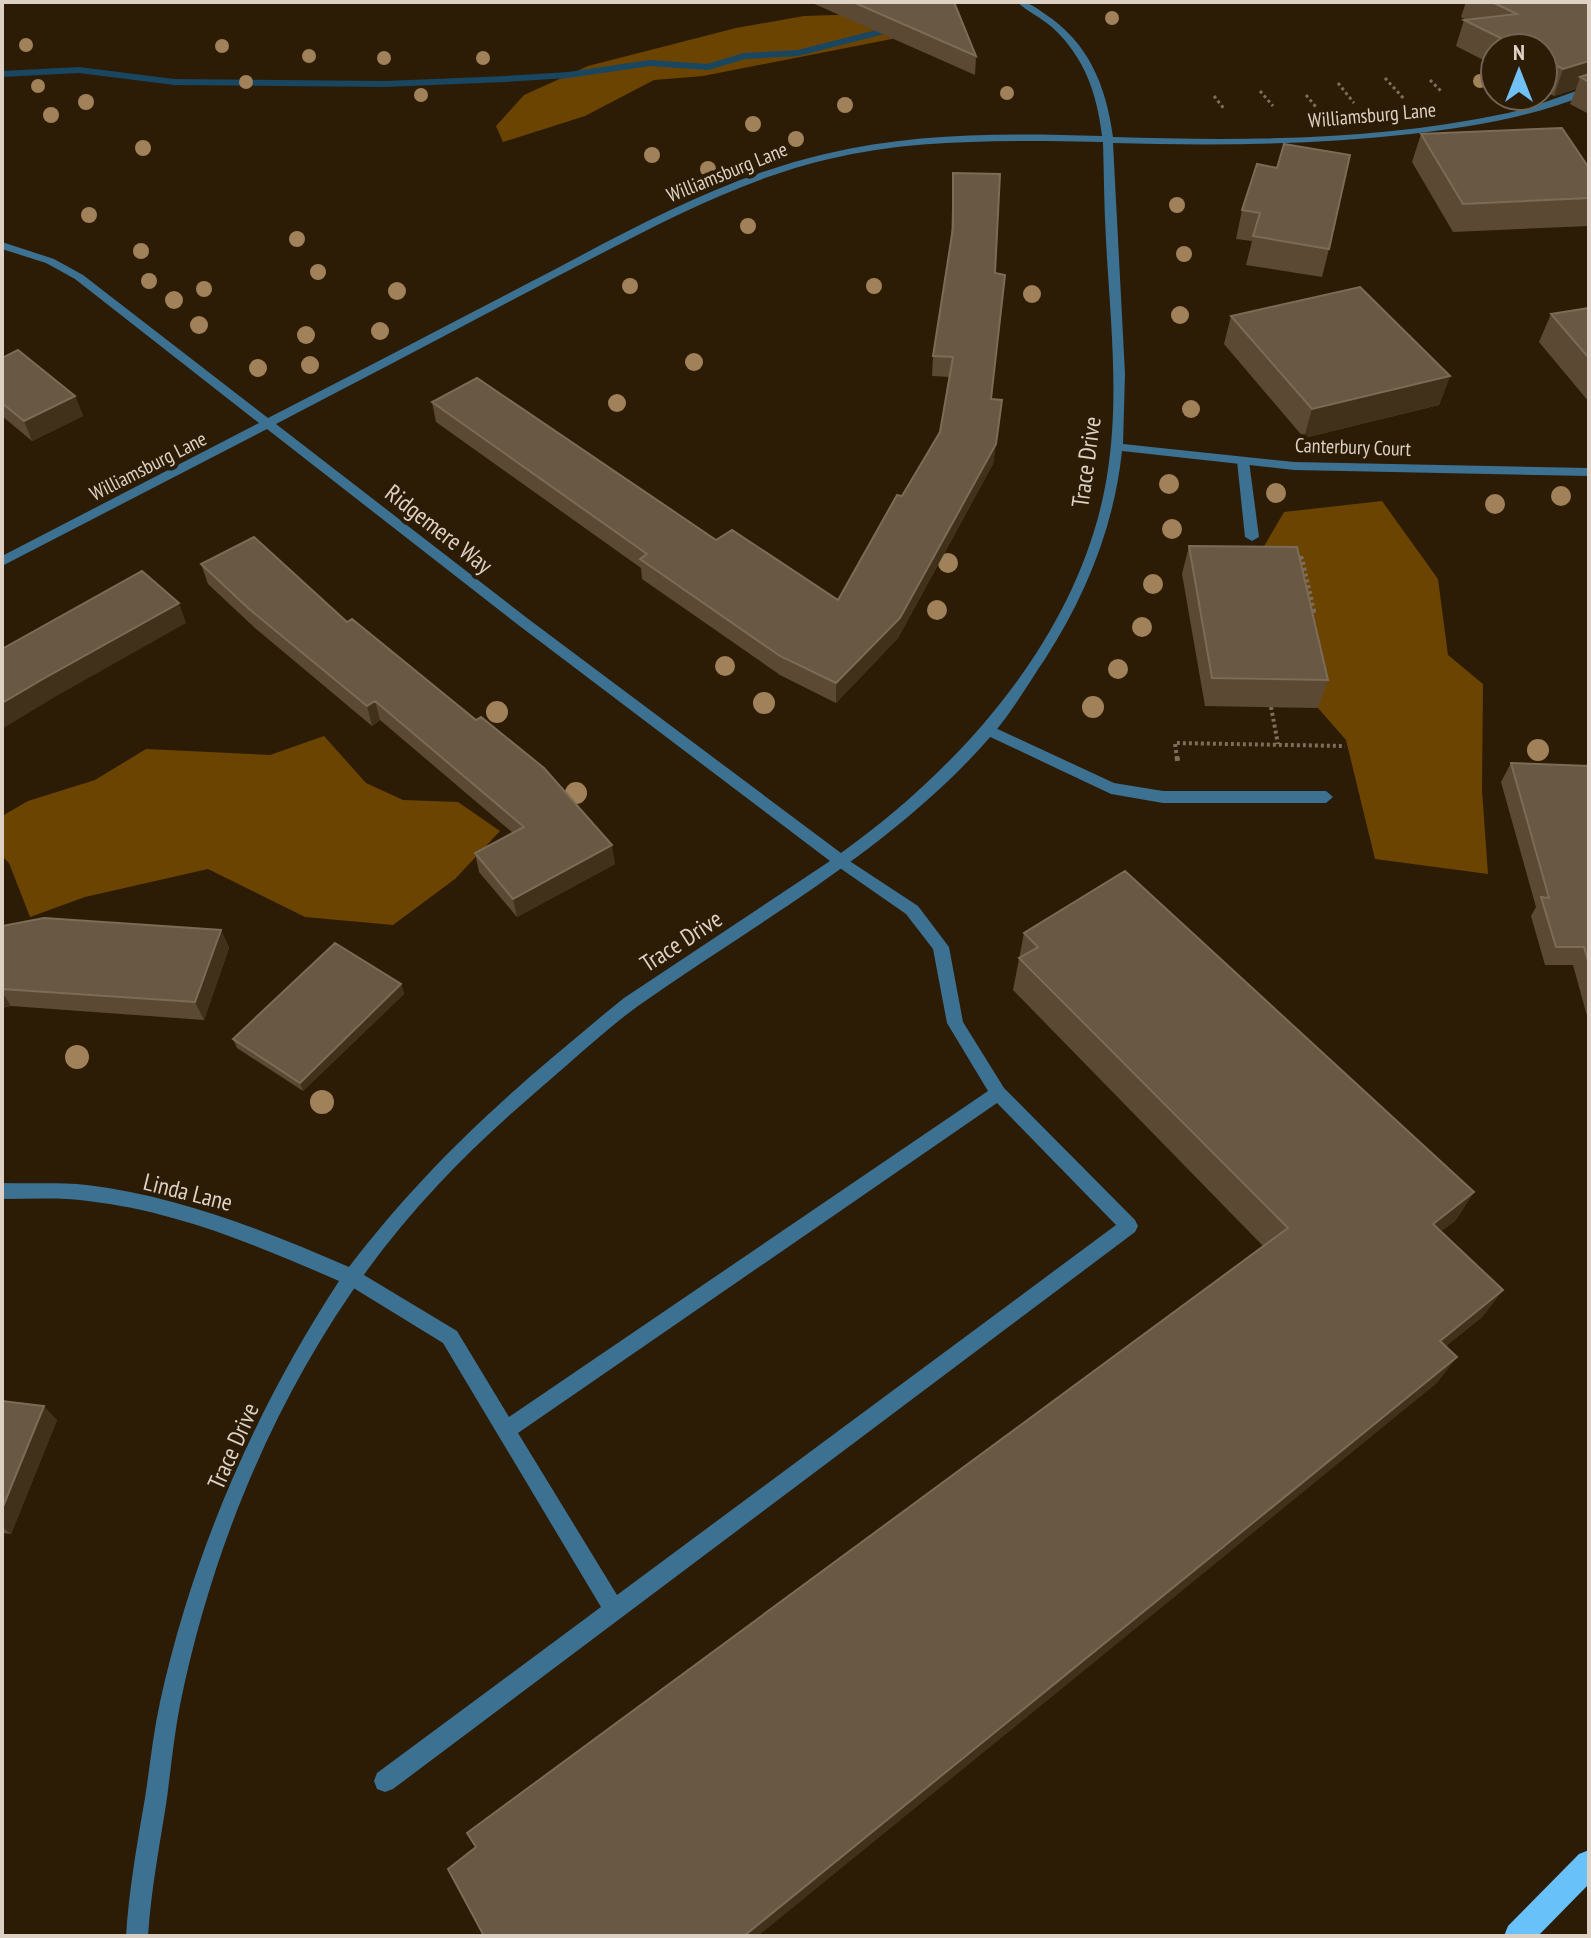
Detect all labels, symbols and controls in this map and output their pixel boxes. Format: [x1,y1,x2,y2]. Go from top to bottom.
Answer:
north arrow [1479,32,1559,112]
text: N [1513,38,1525,66]
street label: Williamsburg Lane [1307,96,1437,134]
street label: Williamsburg Lane [663,136,791,208]
street label: Trace Drive [1064,414,1108,510]
street label: Williamsburg Lane [85,425,211,507]
street label: Canterbury Court [1294,432,1412,462]
street label: Ridgemere Way [379,477,499,581]
street label: Trace Drive [634,903,728,979]
street label: Linda Lane [140,1166,236,1218]
street label: Trace Drive [200,1398,266,1494]

